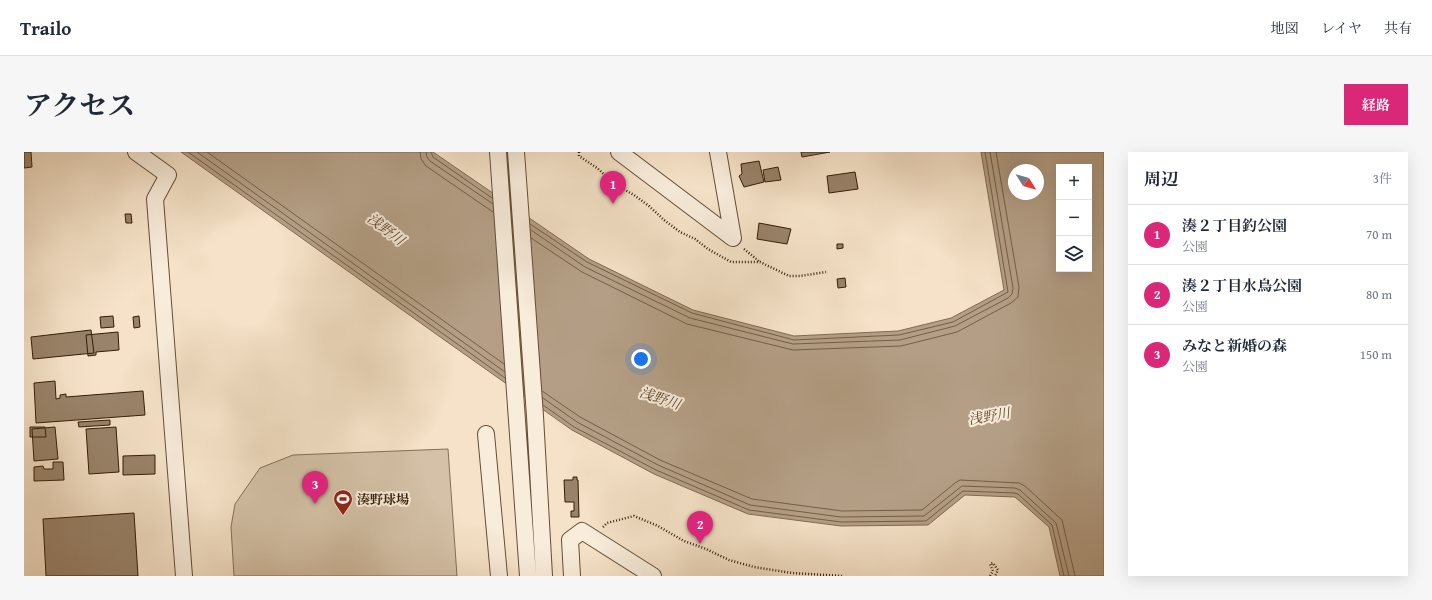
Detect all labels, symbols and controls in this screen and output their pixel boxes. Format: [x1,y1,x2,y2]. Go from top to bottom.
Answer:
text: Trailo [20,14,71,42]
text: 地図 [1271,18,1299,38]
text: レイヤ [1321,18,1362,38]
text: 共有 [1384,18,1412,38]
text: アクセス [24,84,135,125]
button: 経路 [1344,84,1408,125]
north arrow [1008,164,1044,200]
map controls [1056,164,1092,272]
button: + [1056,164,1092,200]
text: 周辺 [1144,166,1178,191]
text: 3件 [1373,169,1392,188]
pin: 1 [600,171,626,204]
button: − [1056,200,1092,236]
water label: 浅野川 [363,208,410,251]
text: 湊２丁目釣公園 [1182,215,1287,236]
text: 1 [1154,225,1160,244]
text: 70 m [1366,225,1392,244]
button: layers [1056,236,1092,272]
text: 公園 [1182,237,1208,256]
text: 湊２丁目水鳥公園 [1182,275,1302,296]
text: 2 [1154,285,1160,304]
text: 80 m [1366,285,1392,304]
text: 公園 [1182,297,1208,316]
text: みなと新婚の森 [1182,335,1287,356]
text: 3 [1154,345,1160,364]
text: 150 m [1360,345,1392,364]
your location [631,349,651,369]
text: 公園 [1182,357,1208,376]
water label: 浅野川 [637,382,685,415]
water label: 浅野川 [967,402,1013,429]
pin: 3 [302,471,328,504]
sports icon: 湊野球場 [332,488,354,516]
place label: 湊野球場 [357,490,409,509]
pin: 2 [687,511,713,544]

